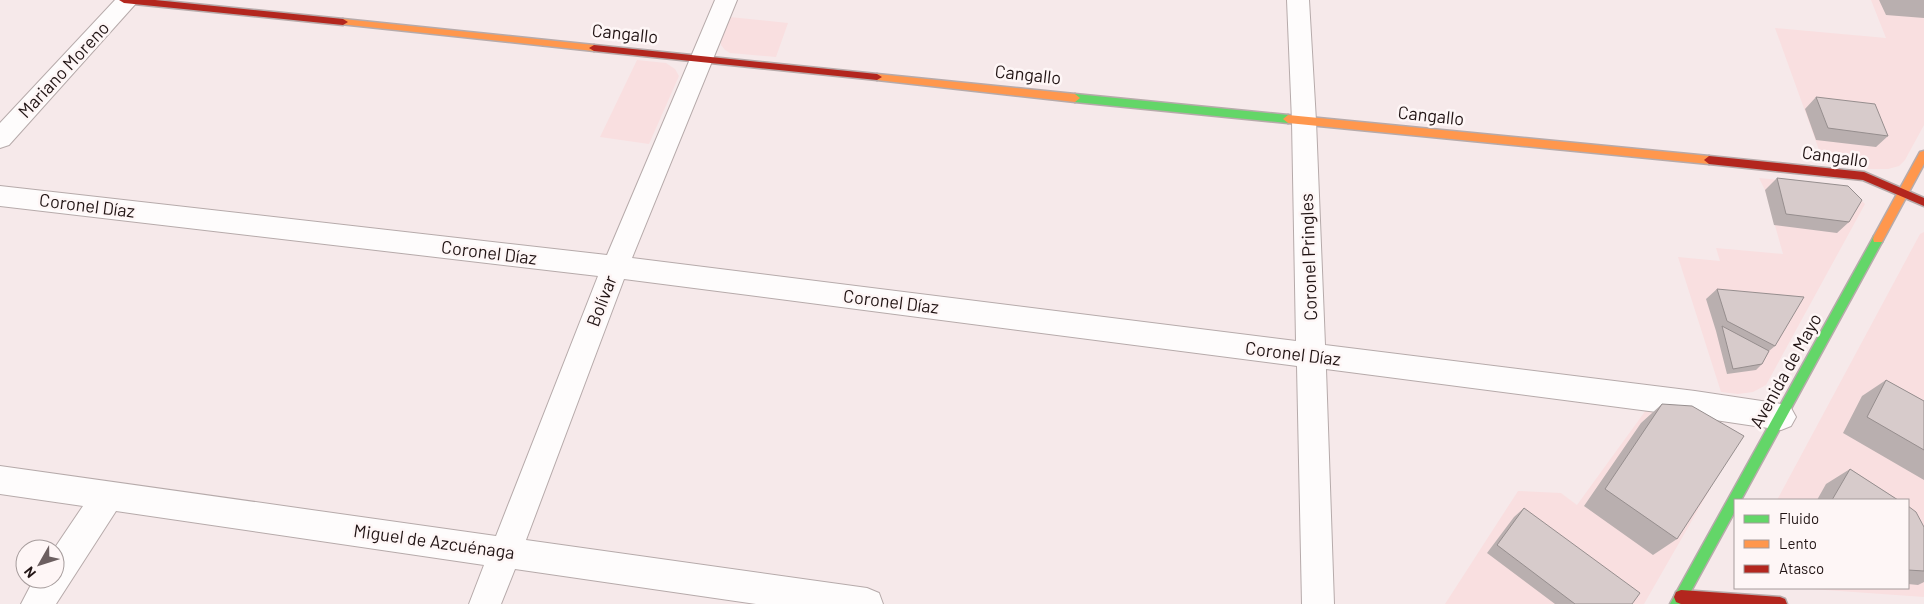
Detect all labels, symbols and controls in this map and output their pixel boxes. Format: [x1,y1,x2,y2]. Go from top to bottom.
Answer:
street label: Mariano Moreno [13,17,113,122]
street label: Cangallo [591,19,659,47]
street label: Cangallo [994,60,1062,88]
street label: Cangallo [1397,101,1465,129]
street label: Cangallo [1801,140,1870,172]
street label: Coronel Díaz [38,188,136,222]
street label: Coronel Pringles [1295,193,1321,321]
street label: Coronel Díaz [440,235,538,269]
street label: Bolívar [581,271,621,329]
street label: Coronel Díaz [842,284,940,318]
street label: Avenida de Mayo [1744,309,1826,432]
street label: Coronel Díaz [1244,336,1342,370]
legend [1734,499,1909,589]
text: Fluido [1779,509,1819,527]
street label: Miguel de Azcuénaga [352,519,516,563]
text: Lento [1779,534,1817,552]
north arrow [15,539,65,589]
text: Atasco [1779,559,1824,577]
text: N [20,564,39,581]

